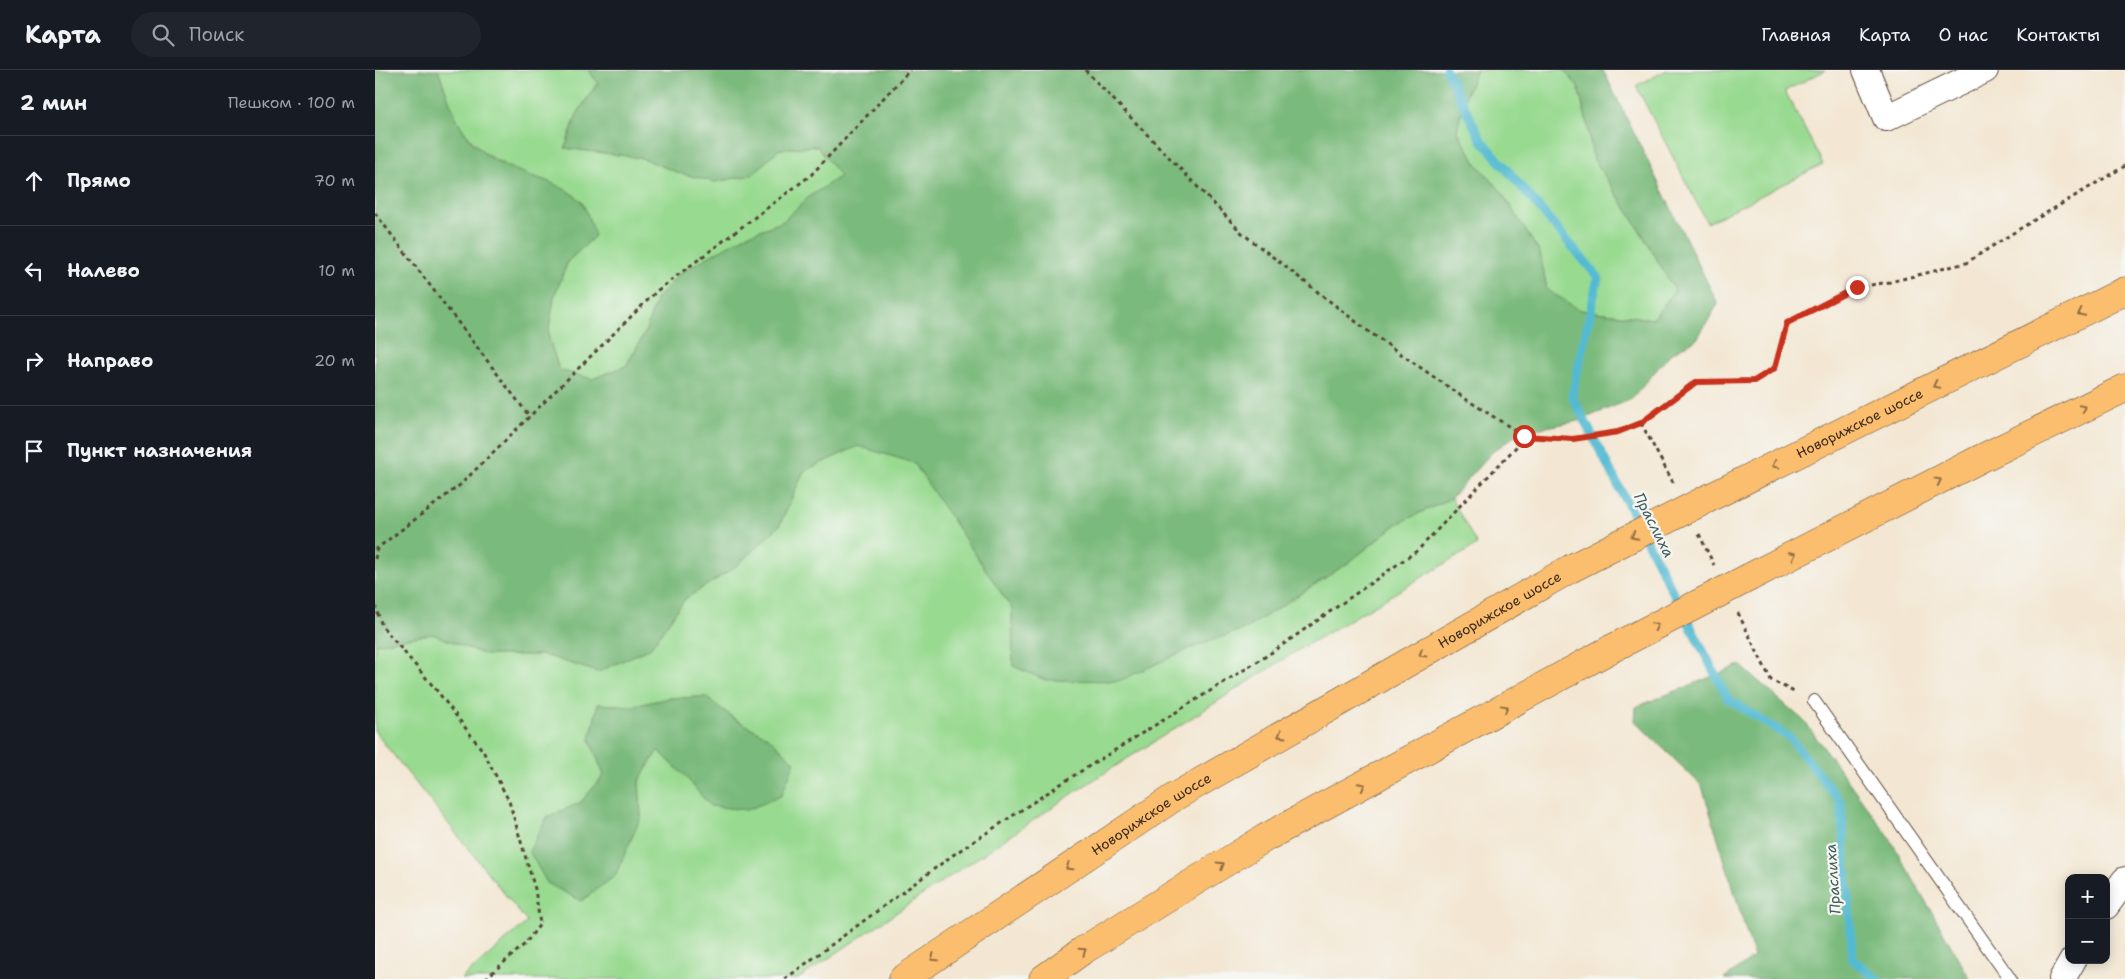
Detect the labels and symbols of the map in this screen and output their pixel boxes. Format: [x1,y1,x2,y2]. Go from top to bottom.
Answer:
route end [1846,276,1869,299]
one-way arrow [2078,307,2087,317]
one-way arrow [1932,379,1941,389]
street label: Новорижское шоссе [1793,384,1926,462]
one-way arrow [2078,404,2087,415]
route start [1513,425,1536,448]
one-way arrow [1771,459,1780,469]
one-way arrow [1933,477,1942,487]
water label: Праслиха [1629,489,1679,561]
one-way arrow [1631,530,1640,540]
one-way arrow [1788,551,1797,561]
street label: Новорижское шоссе [1435,567,1564,652]
one-way arrow [1650,622,1659,632]
one-way arrow [1418,648,1427,658]
one-way arrow [1500,704,1509,714]
one-way arrow [1277,729,1286,739]
street label: Новорижское шоссе [1088,769,1214,859]
one-way arrow [1357,782,1366,792]
water label: Праслиха [1821,843,1845,915]
one-way arrow [1065,861,1074,871]
one-way arrow [1215,862,1224,872]
one-way arrow [1077,947,1086,957]
one-way arrow [930,952,940,961]

